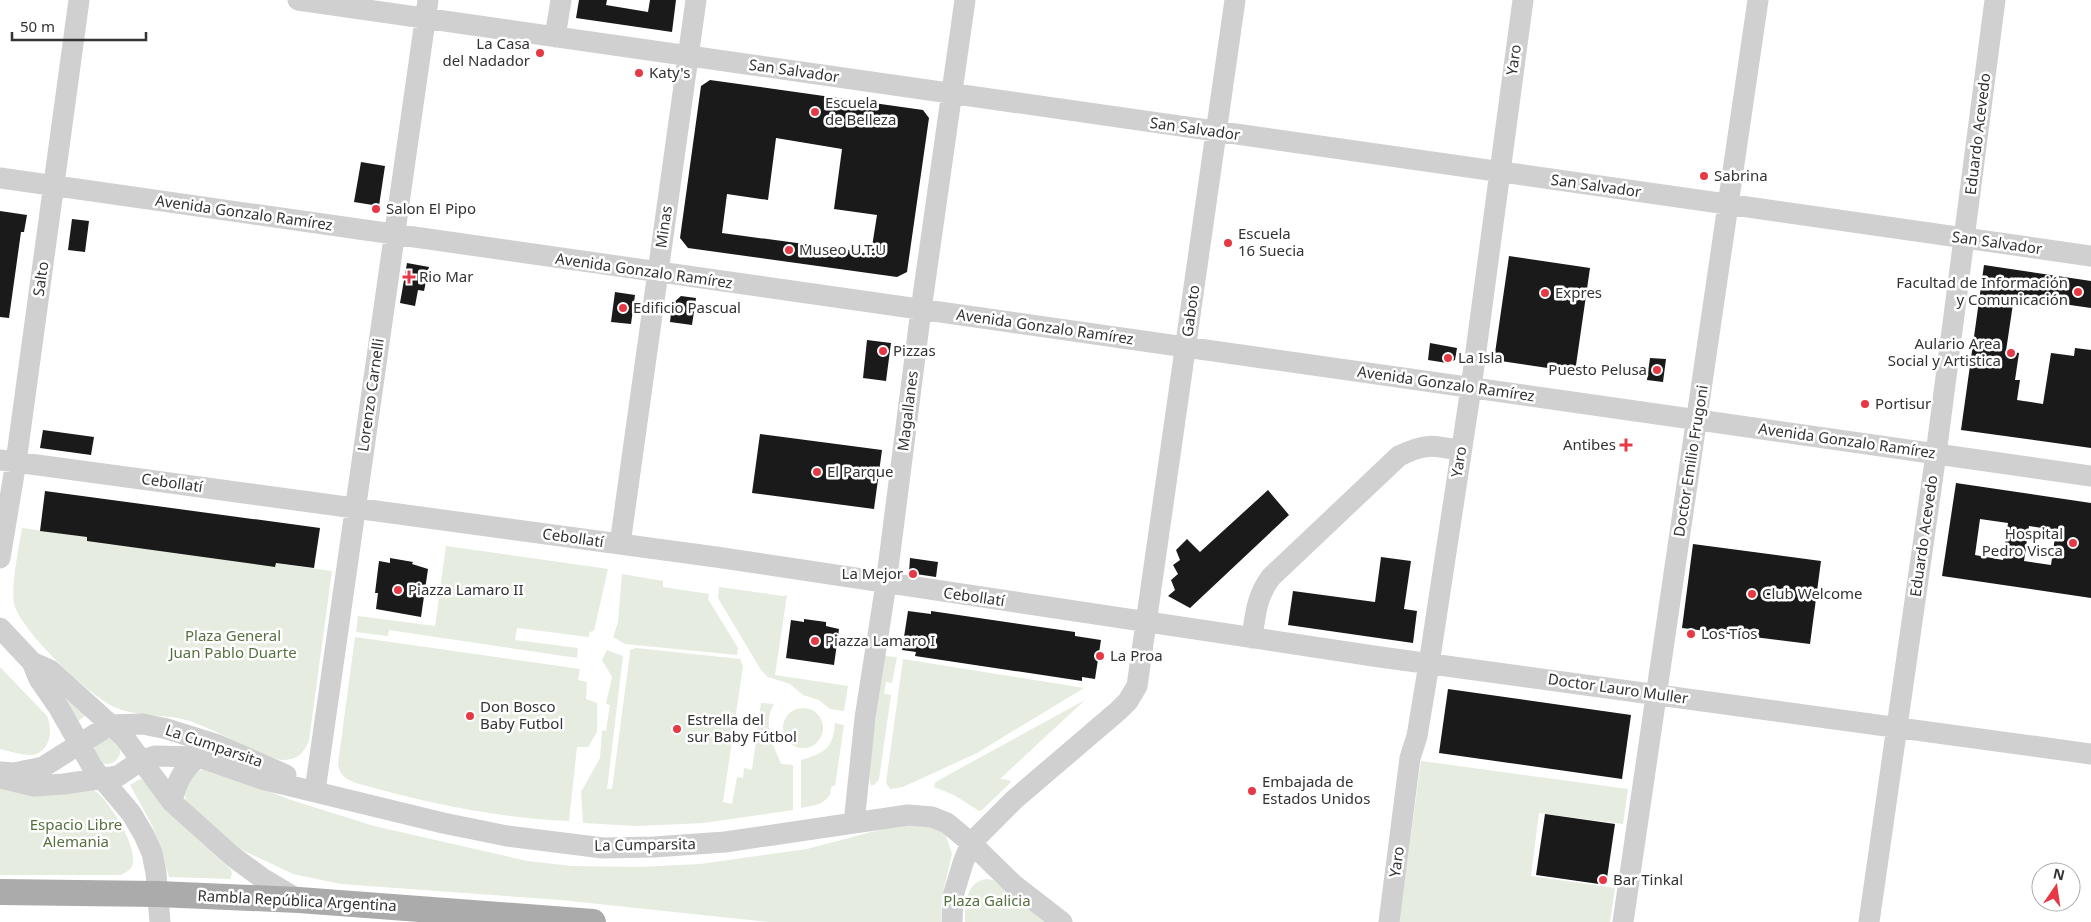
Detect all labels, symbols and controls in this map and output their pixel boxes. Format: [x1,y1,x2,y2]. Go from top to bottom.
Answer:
scale bar [12,10,146,42]
text: 50 m [20,16,55,36]
place label: La Casa del Nadador [443,33,530,70]
street label: Yaro [1501,43,1525,77]
marker: La Casa del Nadador [534,47,546,59]
street label: San Salvador [748,54,841,86]
place label: Katy's [649,62,690,82]
marker: Katy's [633,67,645,79]
street label: Eduardo Acevedo [1960,72,1994,196]
place label: Escuela de Belleza [825,92,896,129]
marker: Escuela de Belleza [809,106,821,118]
street label: San Salvador [1149,112,1242,144]
place label: Sabrina [1714,165,1768,185]
street label: San Salvador [1550,169,1643,201]
marker: Sabrina [1698,170,1710,182]
street label: Avenida Gonzalo Ramírez [154,190,334,234]
place label: Salon El Pipo [386,198,476,218]
marker: Salon El Pipo [370,203,382,215]
street label: Minas [650,204,676,249]
place label: Escuela 16 Suecia [1238,223,1305,260]
street label: San Salvador [1951,226,2044,258]
marker: Escuela 16 Suecia [1222,237,1234,249]
place label: Museo U.T.U [799,239,886,259]
marker: Museo U.T.U [783,244,795,256]
street label: Avenida Gonzalo Ramírez [554,248,734,292]
street label: Salto [28,260,52,298]
place label: Rio Mar [419,266,473,286]
marker: Rio Mar [403,271,415,283]
place label: Facultad de Información y Comunicación [1896,272,2068,309]
place label: Expres [1555,282,1602,302]
street label: Gaboto [1176,284,1204,338]
marker: Facultad de Información y Comunicación [2072,286,2084,298]
marker: Expres [1539,287,1551,299]
place label: Edificio Pascual [633,297,741,317]
marker: Edificio Pascual [617,302,629,314]
street label: Avenida Gonzalo Ramírez [955,304,1135,348]
place label: Aulario Area Social y Artistica [1888,333,2001,370]
street label: Lorenzo Carnelli [352,337,388,453]
place label: Pizzas [893,340,936,360]
marker: Pizzas [877,345,889,357]
place label: La Isla [1458,347,1503,367]
marker: Aulario Area Social y Artistica [2005,347,2017,359]
marker: La Isla [1442,352,1454,364]
place label: Puesto Pelusa [1548,359,1647,379]
street label: Avenida Gonzalo Ramírez [1356,361,1536,405]
marker: Puesto Pelusa [1651,364,1663,376]
street label: Magallanes [892,370,922,452]
street label: Doctor Emilio Frugoni [1668,383,1712,538]
place label: Portisur [1875,393,1931,413]
marker: Portisur [1859,398,1871,410]
street label: Avenida Gonzalo Ramírez [1757,418,1937,462]
place label: Antibes [1563,434,1616,454]
marker: Antibes [1620,439,1632,451]
street label: Yaro [1446,445,1470,479]
place label: El Parque [827,461,893,481]
marker: El Parque [811,466,823,478]
street label: Cebollatí [140,468,205,496]
street label: Eduardo Acevedo [1905,474,1941,598]
street label: Cebollatí [541,523,606,551]
place label: Hospital Pedro Visca [1982,523,2063,560]
marker: Hospital Pedro Visca [2067,537,2079,549]
place label: La Mejor [842,563,903,583]
marker: La Mejor [907,568,919,580]
place label: Piazza Lamaro II [408,579,524,599]
street label: Cebollatí [942,582,1007,610]
place label: Club Welcome [1762,583,1863,603]
marker: Piazza Lamaro II [392,584,404,596]
marker: Club Welcome [1746,588,1758,600]
place label: Los Tíos [1701,623,1758,643]
park label: Plaza General Juan Pablo Duarte [167,625,297,662]
marker: Los Tíos [1685,628,1697,640]
place label: Piazza Lamaro I [825,630,935,650]
marker: Piazza Lamaro I [809,635,821,647]
place label: La Proa [1110,645,1163,665]
marker: La Proa [1094,650,1106,662]
street label: Doctor Lauro Muller [1547,668,1690,708]
place label: Don Bosco Baby Futbol [480,696,563,733]
place label: Estrella del sur Baby Fútbol [687,709,797,746]
marker: Don Bosco Baby Futbol [464,710,476,722]
street label: La Cumparsita [163,719,266,771]
marker: Estrella del sur Baby Fútbol [671,723,683,735]
place label: Embajada de Estados Unidos [1262,771,1370,808]
marker: Embajada de Estados Unidos [1246,785,1258,797]
park label: Espacio Libre Alemania [30,814,122,851]
street label: La Cumparsita [594,833,696,855]
street label: Yaro [1384,845,1408,879]
north arrow [2031,862,2081,912]
text: N [2051,863,2067,884]
place label: Bar Tinkal [1613,869,1683,889]
marker: Bar Tinkal [1597,874,1609,886]
street label: Rambla República Argentina [197,885,397,915]
park label: Plaza Galicia [943,890,1031,910]

